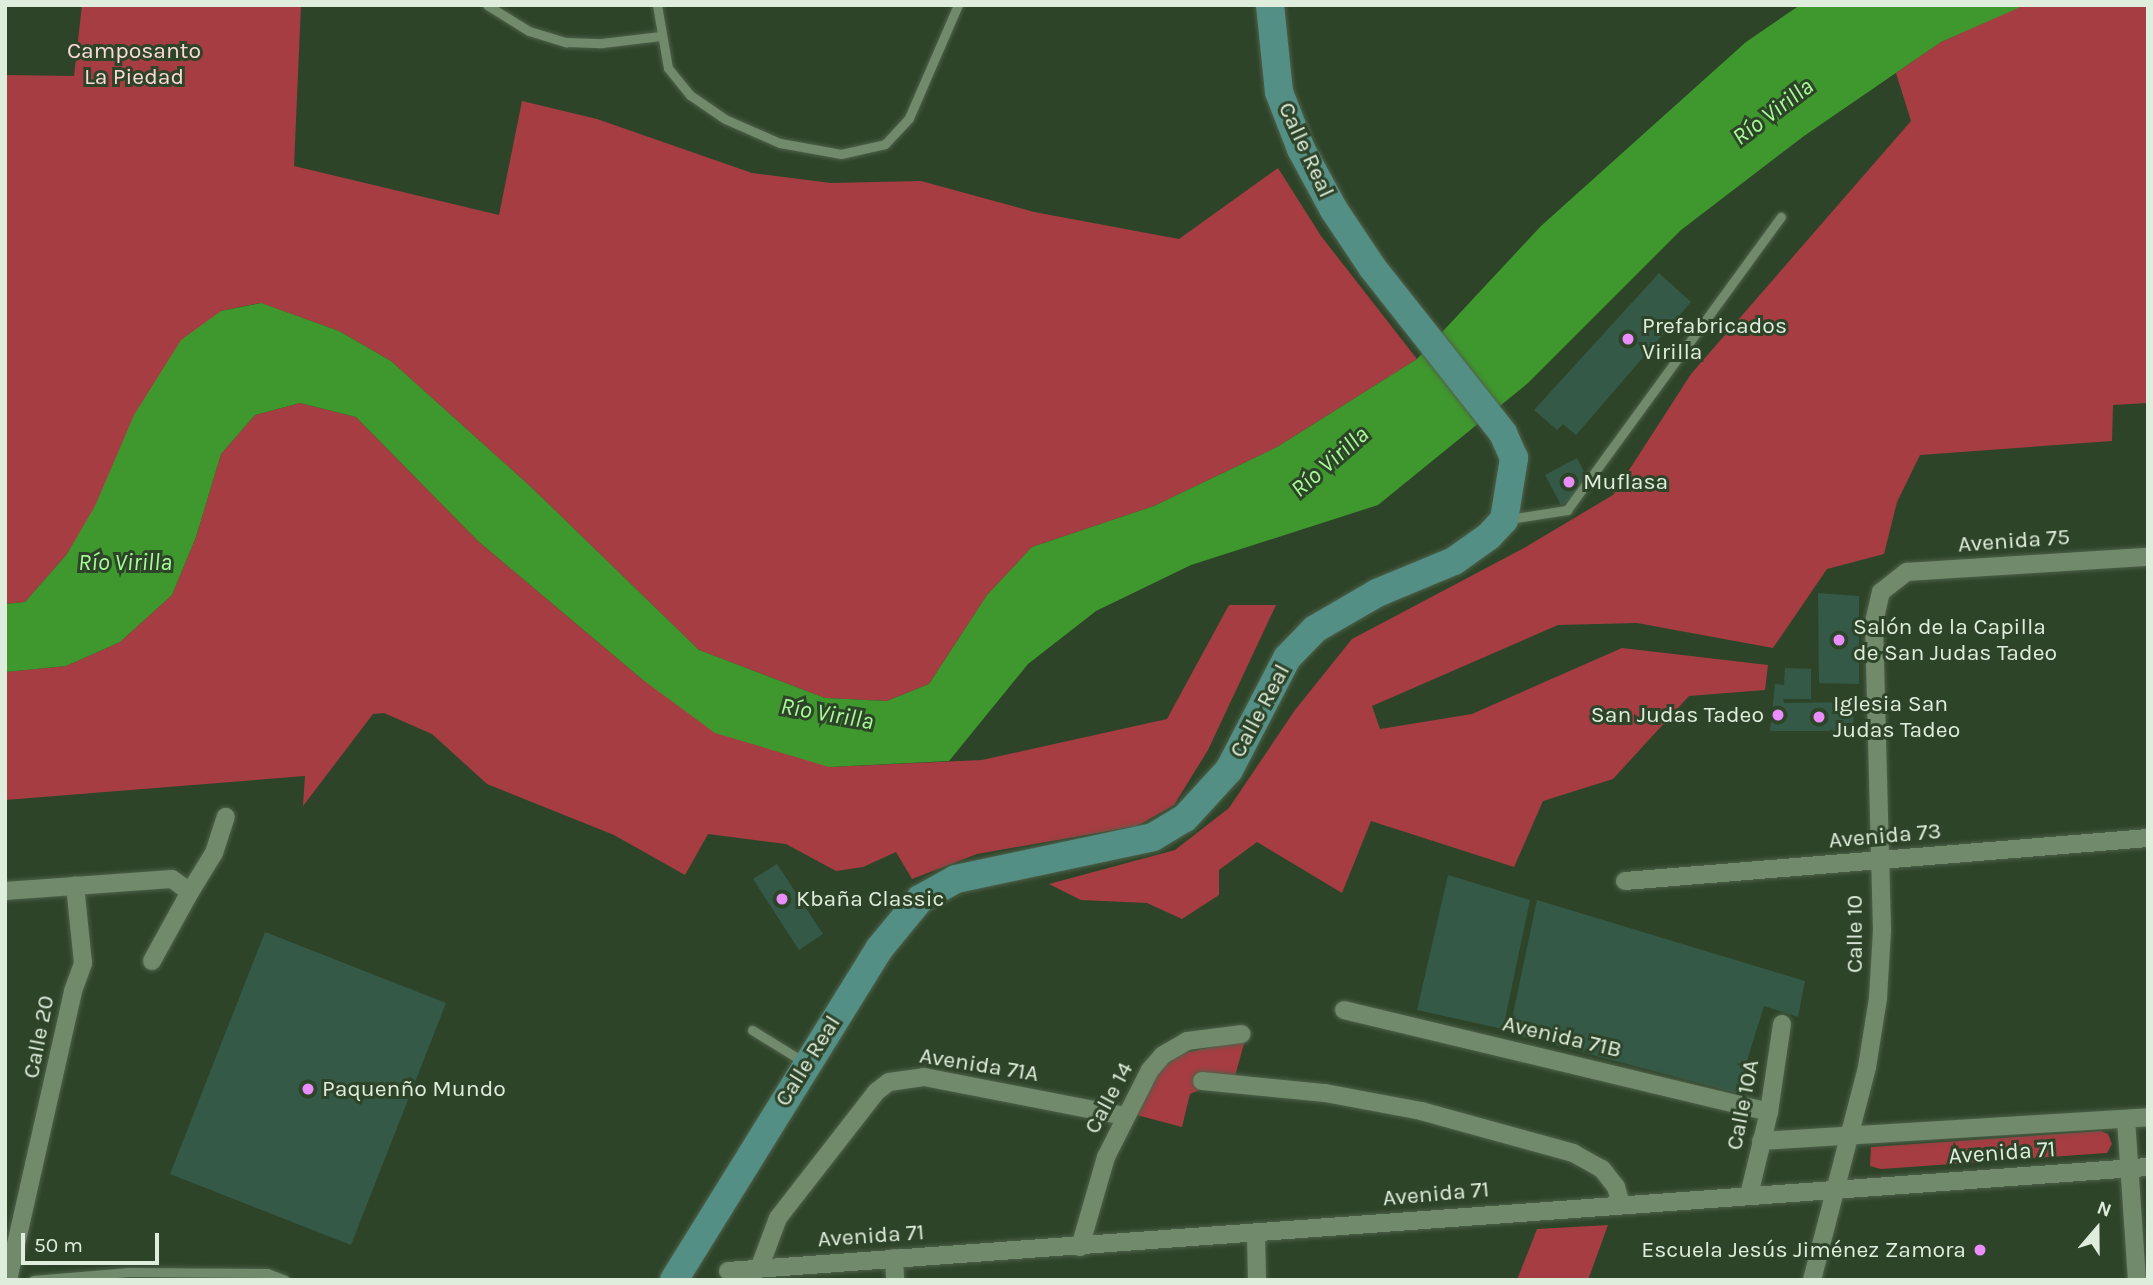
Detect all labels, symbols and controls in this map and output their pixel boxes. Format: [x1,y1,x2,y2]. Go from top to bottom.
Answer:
park label: Camposanto La Piedad [67,37,201,91]
water label: Río Virilla [1727,72,1819,152]
street label: Calle Real [1272,98,1340,202]
place label: Prefabricados Virilla [1642,312,1787,366]
marker: Prefabricados Virilla [1620,331,1636,347]
water label: Río Virilla [1285,420,1375,504]
place label: Muflasa [1583,468,1668,496]
marker: Muflasa [1561,474,1577,490]
street label: Avenida 75 [1957,523,2071,559]
water label: Río Virilla [78,549,172,577]
place label: Salón de la Capilla de San Judas Tadeo [1853,613,2057,667]
marker: Salón de la Capilla de San Judas Tadeo [1831,632,1847,648]
street label: Calle Real [1224,660,1296,762]
place label: Iglesia San Judas Tadeo [1833,690,1960,744]
water label: Río Virilla [778,692,876,736]
place label: San Judas Tadeo [1591,701,1764,729]
marker: San Judas Tadeo [1770,707,1786,723]
marker: Iglesia San Judas Tadeo [1811,709,1827,725]
street label: Avenida 73 [1828,817,1942,855]
place label: Kbaña Classic [796,885,944,913]
marker: Kbaña Classic [774,891,790,907]
street label: Calle 10 [1841,895,1869,973]
street label: Calle 20 [17,993,61,1081]
street label: Calle Real [769,1010,847,1112]
street label: Avenida 71B [1500,1010,1624,1064]
street label: Avenida 71A [917,1042,1041,1088]
street label: Calle 14 [1079,1057,1139,1139]
street label: Calle 10A [1721,1058,1765,1152]
place label: Paquenño Mundo [322,1075,506,1103]
marker: Paquenño Mundo [300,1081,316,1097]
street label: Avenida 71 [1948,1136,2056,1170]
street label: Avenida 71 [1382,1176,1490,1212]
north arrow [2062,1194,2132,1264]
text: N [2094,1197,2114,1222]
scale bar [24,1218,163,1262]
street label: Avenida 71 [817,1219,925,1253]
text: 50 m [34,1233,83,1257]
place label: Escuela Jesús Jiménez Zamora [1641,1236,1966,1264]
marker: Escuela Jesús Jiménez Zamora [1972,1242,1988,1258]

